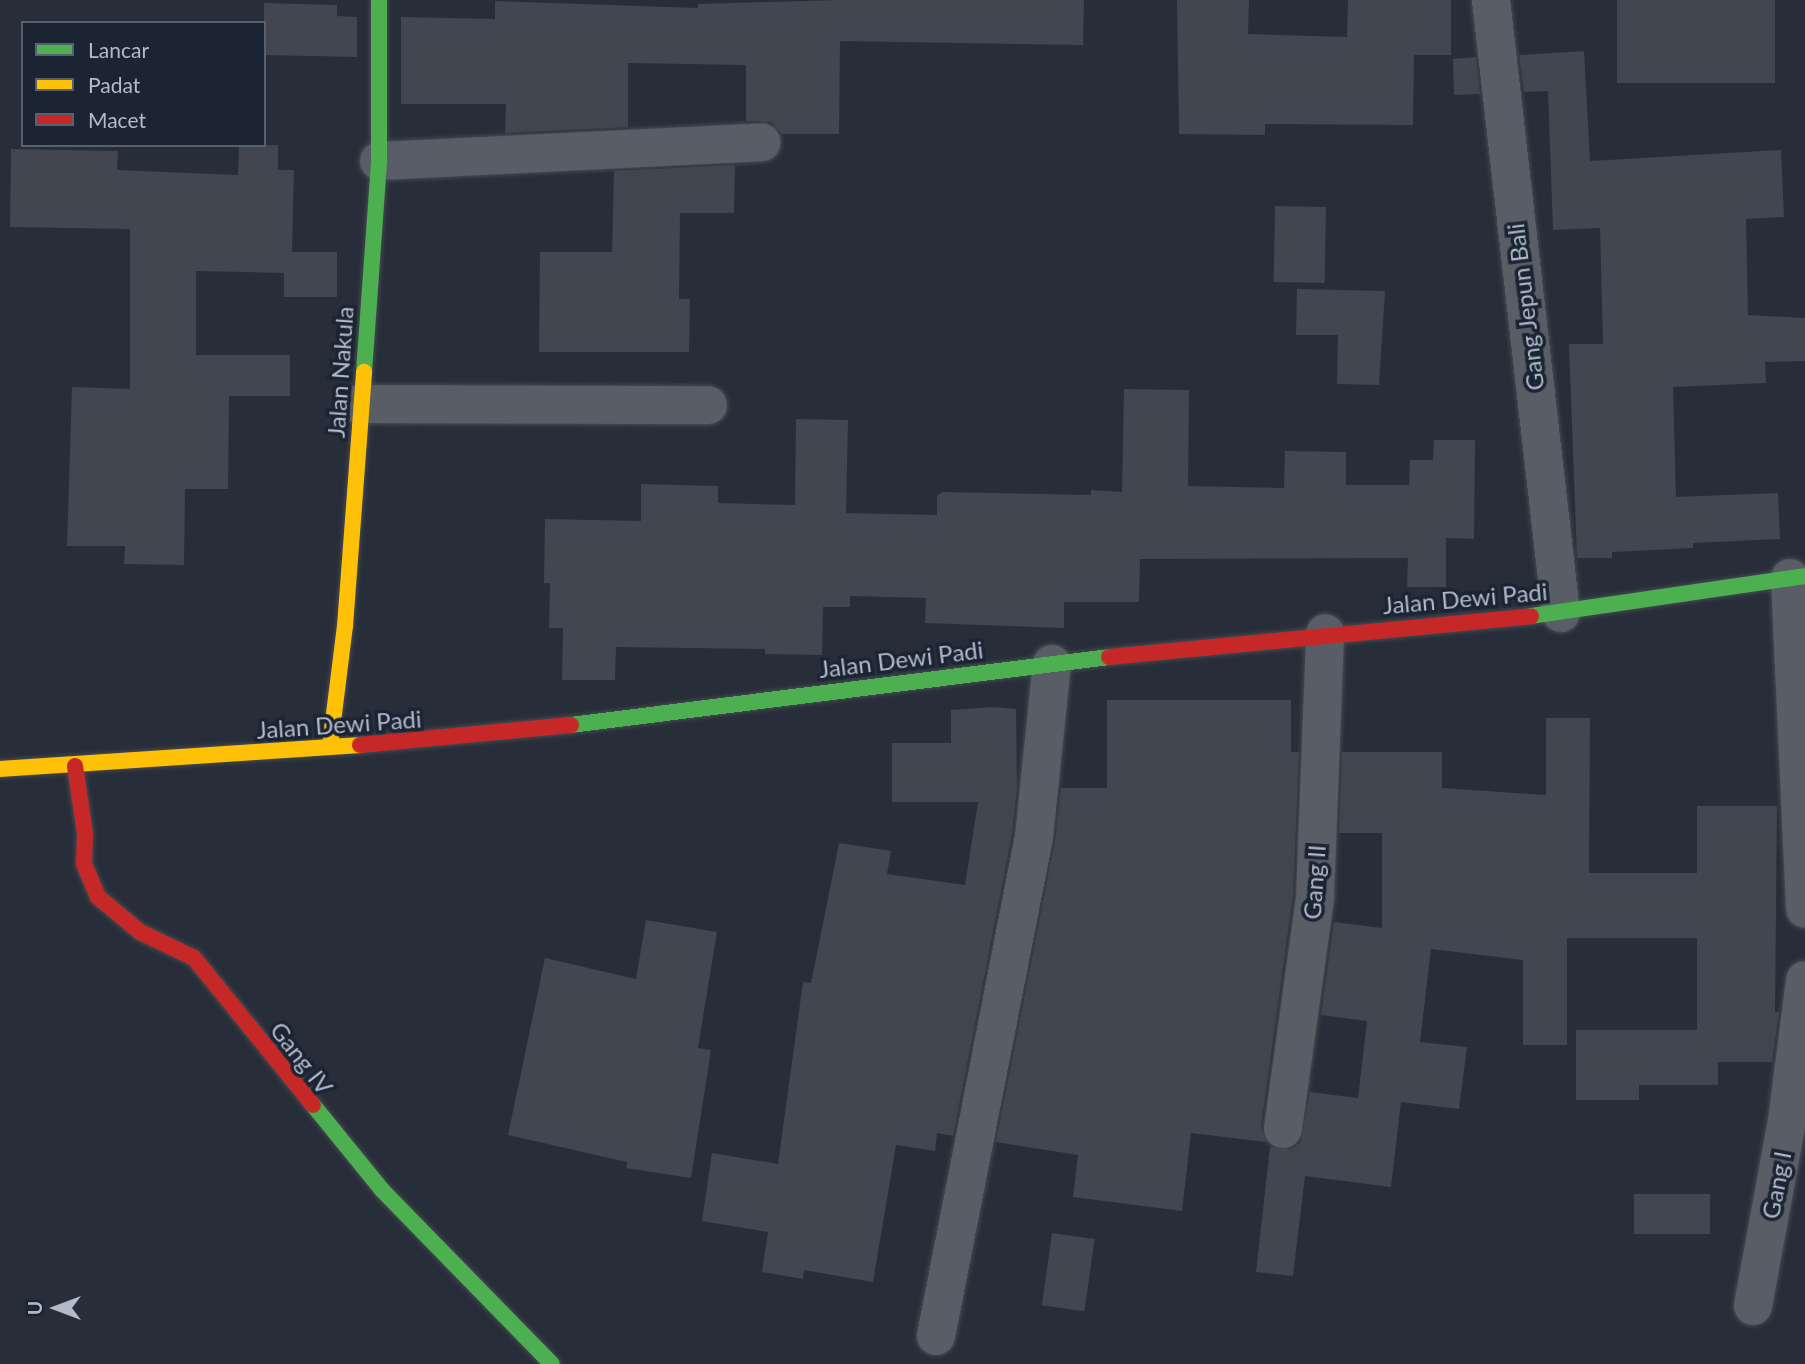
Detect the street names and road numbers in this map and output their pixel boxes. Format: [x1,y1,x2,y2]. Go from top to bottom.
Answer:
street label: Gang Jepun Bali [1500,221,1550,393]
street label: Jalan Nakula [321,305,359,439]
street label: Jalan Dewi Padi [1381,576,1549,620]
street label: Jalan Dewi Padi [817,635,985,683]
street label: Jalan Dewi Padi [256,704,422,744]
street label: Gang II [1297,844,1331,920]
street label: Gang IV [265,1016,339,1100]
street label: Gang I [1755,1149,1797,1221]

